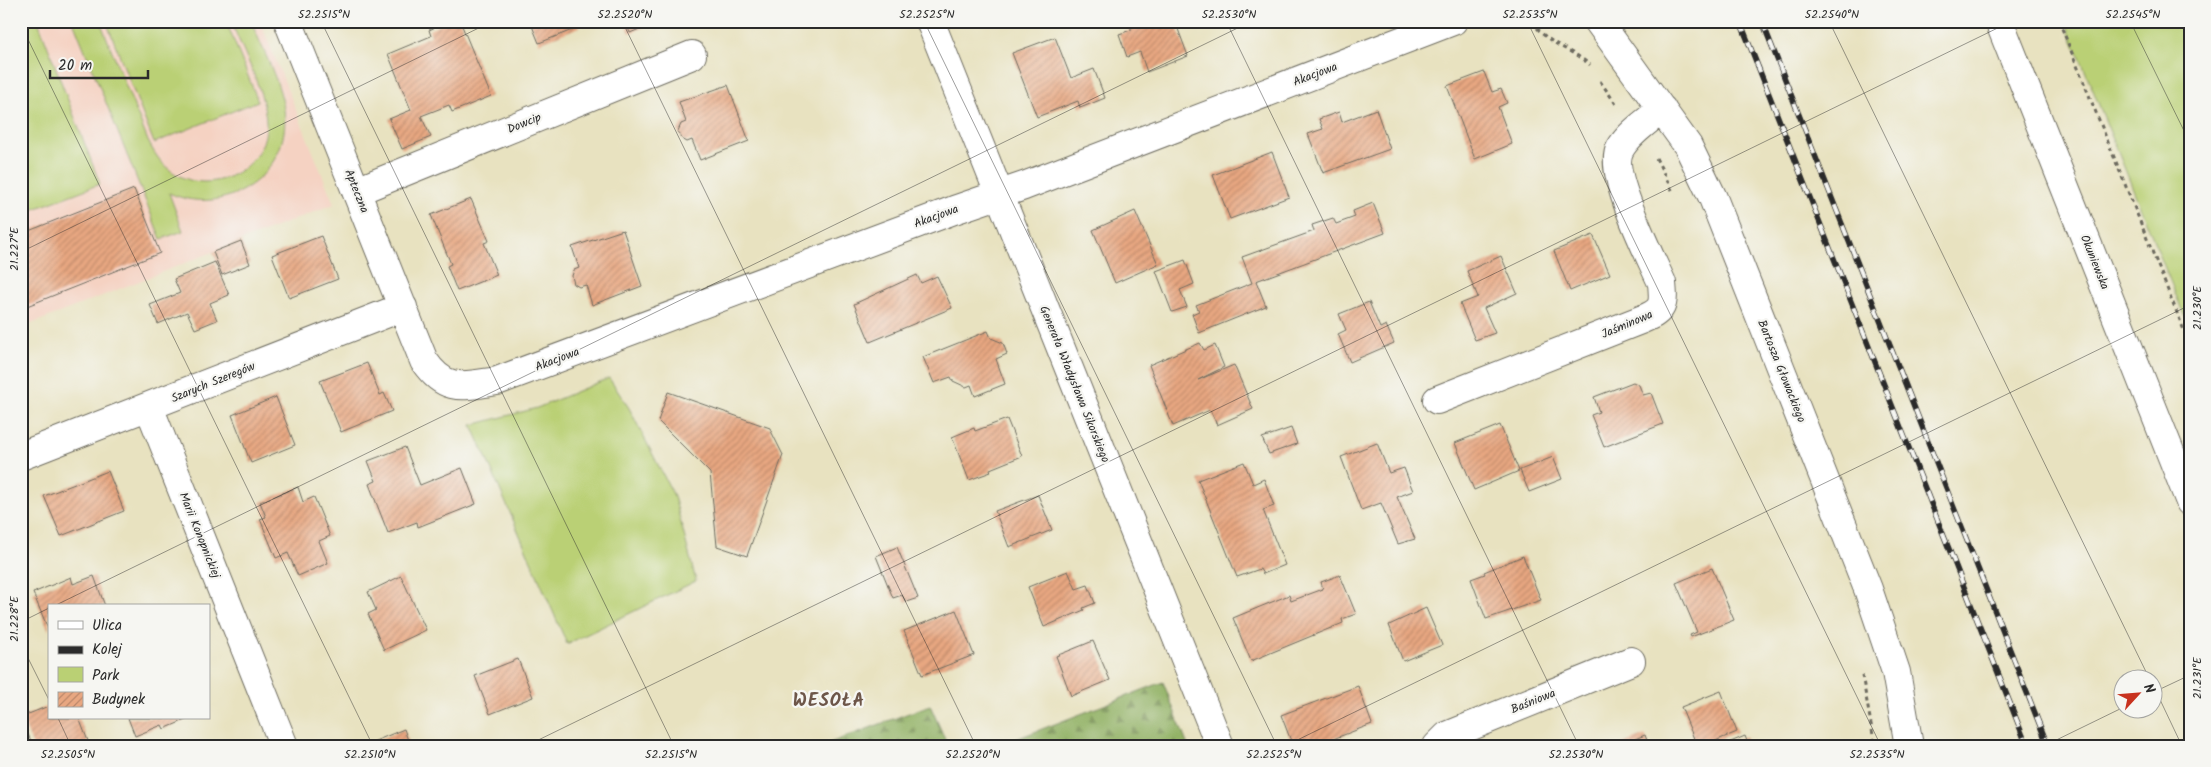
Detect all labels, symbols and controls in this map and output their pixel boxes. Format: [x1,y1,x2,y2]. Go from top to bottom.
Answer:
text: 52.2515°N [298,5,350,24]
text: 52.2520°N [598,5,652,24]
text: 52.2525°N [899,5,955,24]
text: 52.2530°N [1202,5,1256,24]
text: 52.2535°N [1502,5,1558,24]
text: 52.2540°N [1805,5,1859,24]
text: 52.2545°N [2106,5,2160,24]
scale bar [50,48,148,80]
text: 20 m [58,54,92,78]
street label: Akacjowa [1290,57,1340,92]
street label: Dowcip [504,108,544,139]
street label: Apteczna [339,166,374,216]
street label: Akacjowa [911,200,961,233]
text: 21.227°E [5,226,24,271]
street label: Okuniewska [2075,232,2114,293]
text: 21.230°E [2188,285,2207,330]
street label: Generała Władysława Sikorskiego [1034,303,1115,466]
street label: Jaśminowa [1598,305,1656,344]
street label: Bartosza Głowackiego [1752,317,1811,425]
street label: Akacjowa [532,342,582,377]
street label: Szarych Szeregów [168,357,259,408]
street label: Marii Konopnickiej [174,489,226,582]
text: 21.228°E [5,595,24,642]
legend [48,604,210,720]
text: Ulica [92,614,122,638]
text: Kolej [92,638,123,662]
text: 21.231°E [2188,656,2207,699]
text: Park [92,664,120,688]
north arrow [2114,670,2164,720]
text: N [2137,680,2161,698]
street label: Baśniowa [1508,684,1559,719]
district label: WESOŁA [793,687,865,716]
text: Budynek [92,688,146,712]
text: 52.2505°N [41,745,95,764]
text: 52.2510°N [344,745,396,764]
text: 52.2515°N [645,745,697,764]
text: 52.2520°N [946,745,1000,764]
text: 52.2525°N [1246,745,1302,764]
text: 52.2530°N [1549,745,1603,764]
text: 52.2535°N [1849,745,1905,764]

